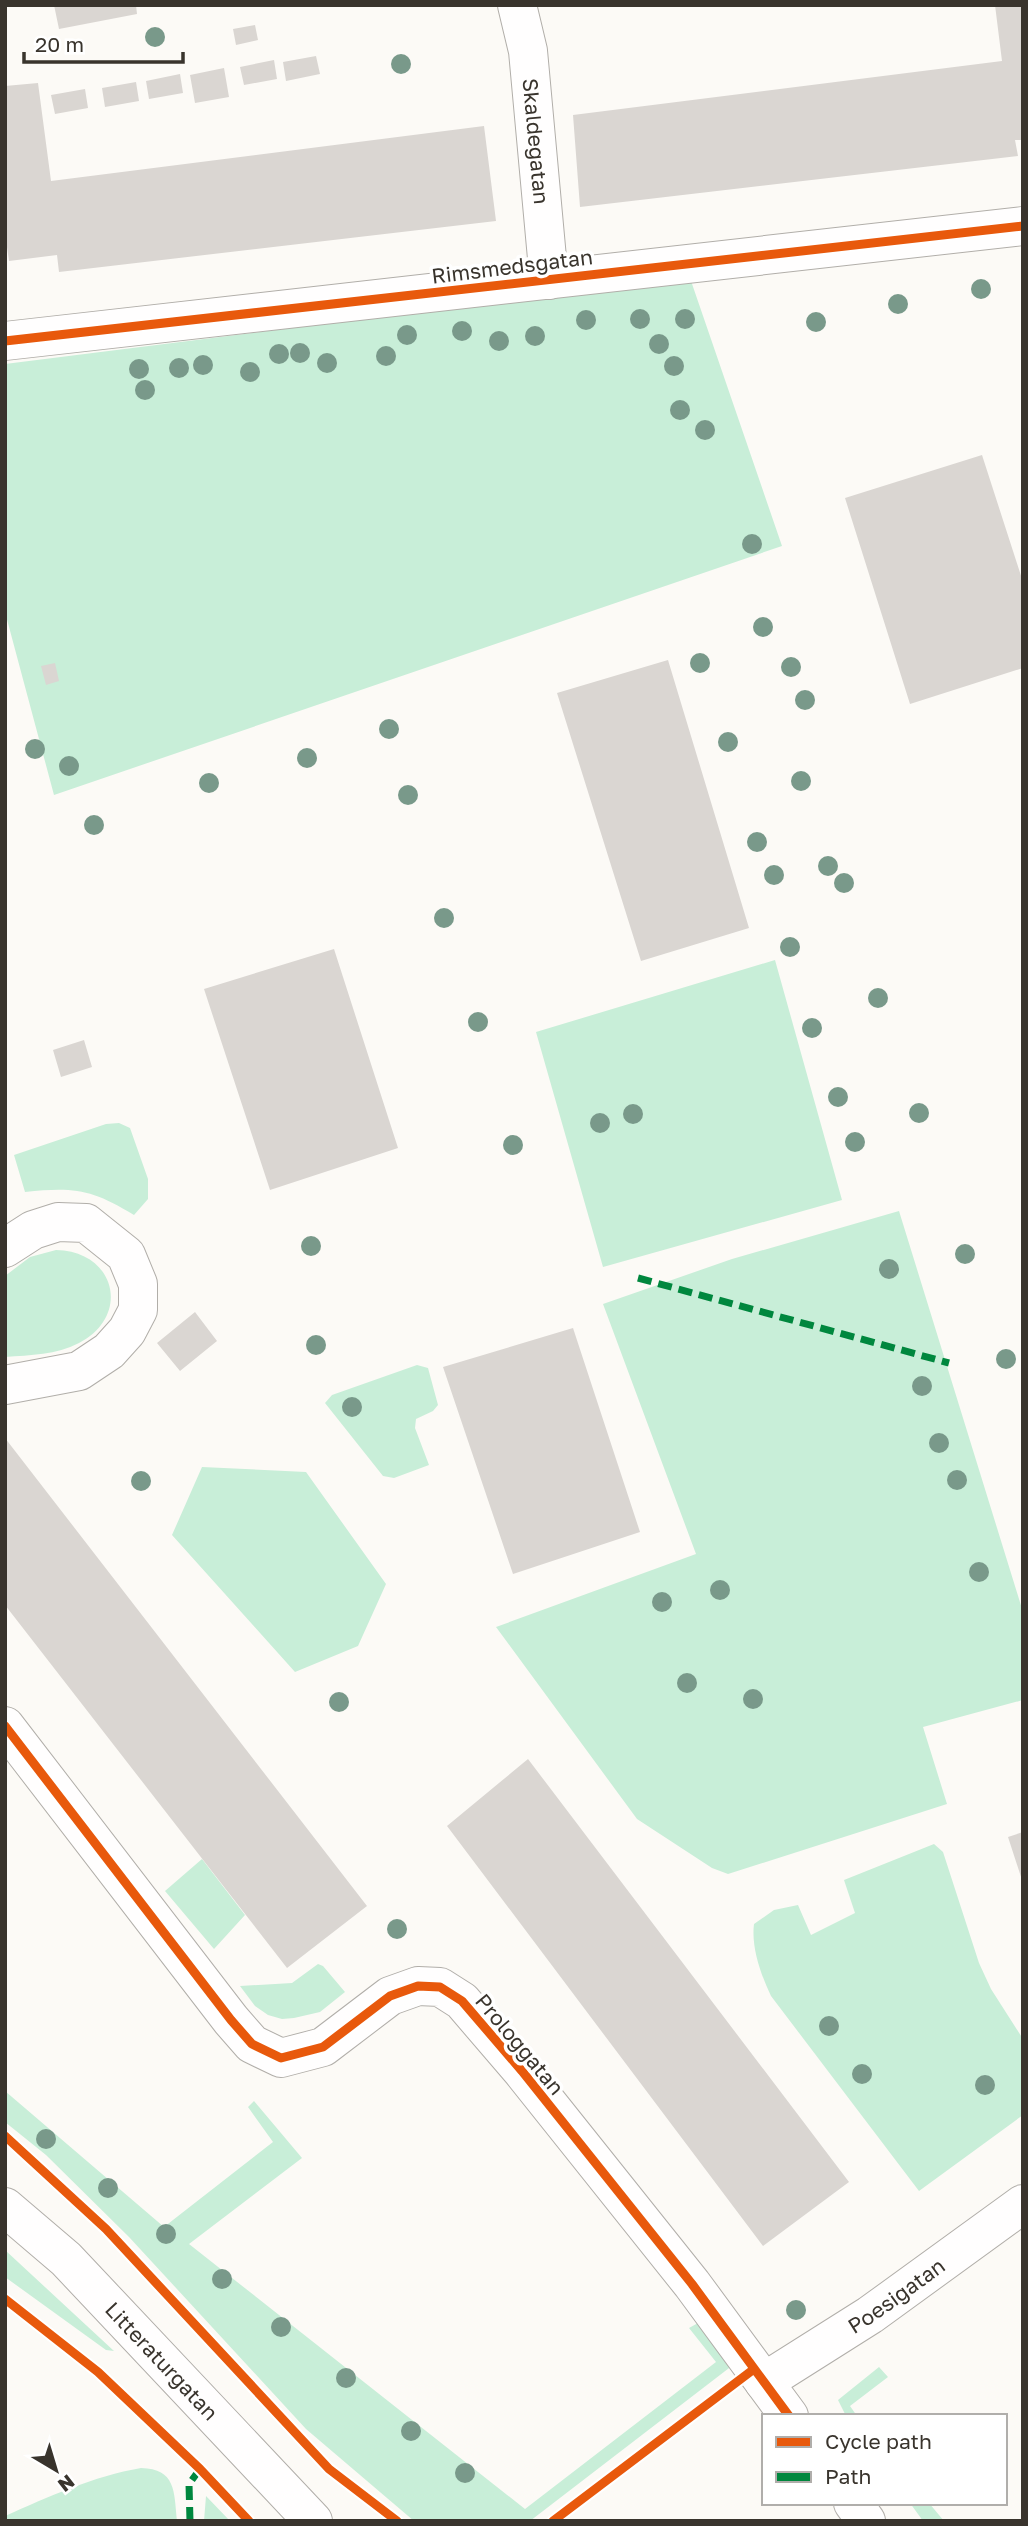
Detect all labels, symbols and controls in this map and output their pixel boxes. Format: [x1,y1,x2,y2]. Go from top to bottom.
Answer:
scale bar [24,21,184,65]
text: 20 m [35,31,84,57]
street label: Skaldegatan [518,77,555,205]
street label: Rimsmedsgatan [430,243,594,289]
street label: Prologgatan [470,1988,570,2100]
street label: Poesigatan [843,2252,950,2339]
street label: Litteraturgatan [100,2296,224,2425]
legend [762,2414,1007,2505]
text: Cycle path [825,2428,932,2454]
north arrow [21,2435,91,2505]
text: Path [825,2463,872,2489]
text: N [54,2470,80,2497]

